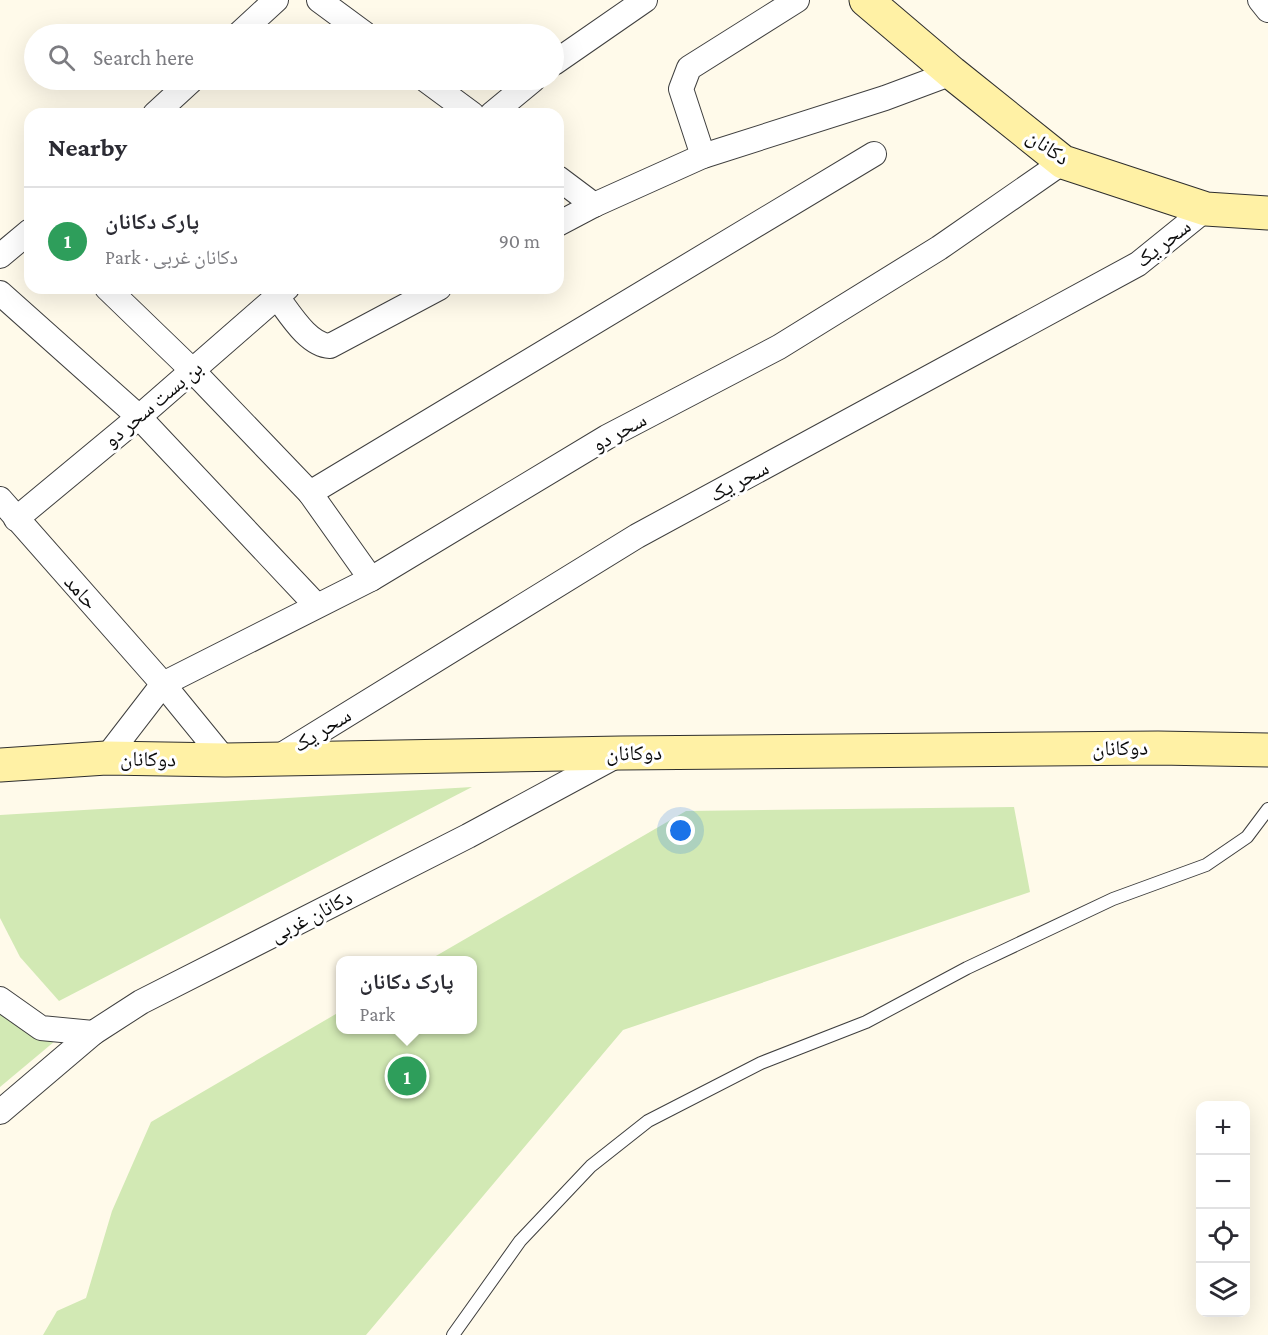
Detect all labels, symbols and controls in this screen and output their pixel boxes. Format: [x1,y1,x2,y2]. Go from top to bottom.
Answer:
search box [24,24,564,90]
icon: search [45,41,78,74]
text: Search here [93,45,194,70]
street label: دکانان [1022,124,1074,170]
text: Nearby [48,133,127,162]
text: پارک دکانان [105,209,199,234]
street label: سحر یک [1131,214,1195,272]
text: 1 [64,230,71,252]
text: 90 m [499,230,540,252]
text: Park · دکانان غربی [105,246,238,268]
street label: بن بست سحر دو [99,356,208,453]
street label: سحر دو [587,407,651,457]
street label: سحر یک [705,455,773,507]
street label: حامد [59,570,103,614]
street label: سحر یک [289,703,355,757]
street label: دوکانان [1092,736,1148,760]
street label: دوکانان [606,741,662,765]
street label: دوکانان [120,747,176,771]
your location [666,816,695,845]
street label: دکانان غربی [266,885,357,948]
popup [336,956,477,1034]
text: پارک دکانان [359,969,454,994]
text: Park [359,1003,395,1025]
pin: 1 [388,1054,426,1098]
map controls [1196,1101,1250,1317]
button: + [1196,1101,1250,1155]
button: − [1196,1155,1250,1209]
button: locate [1196,1209,1250,1263]
button: layers [1196,1263,1250,1317]

